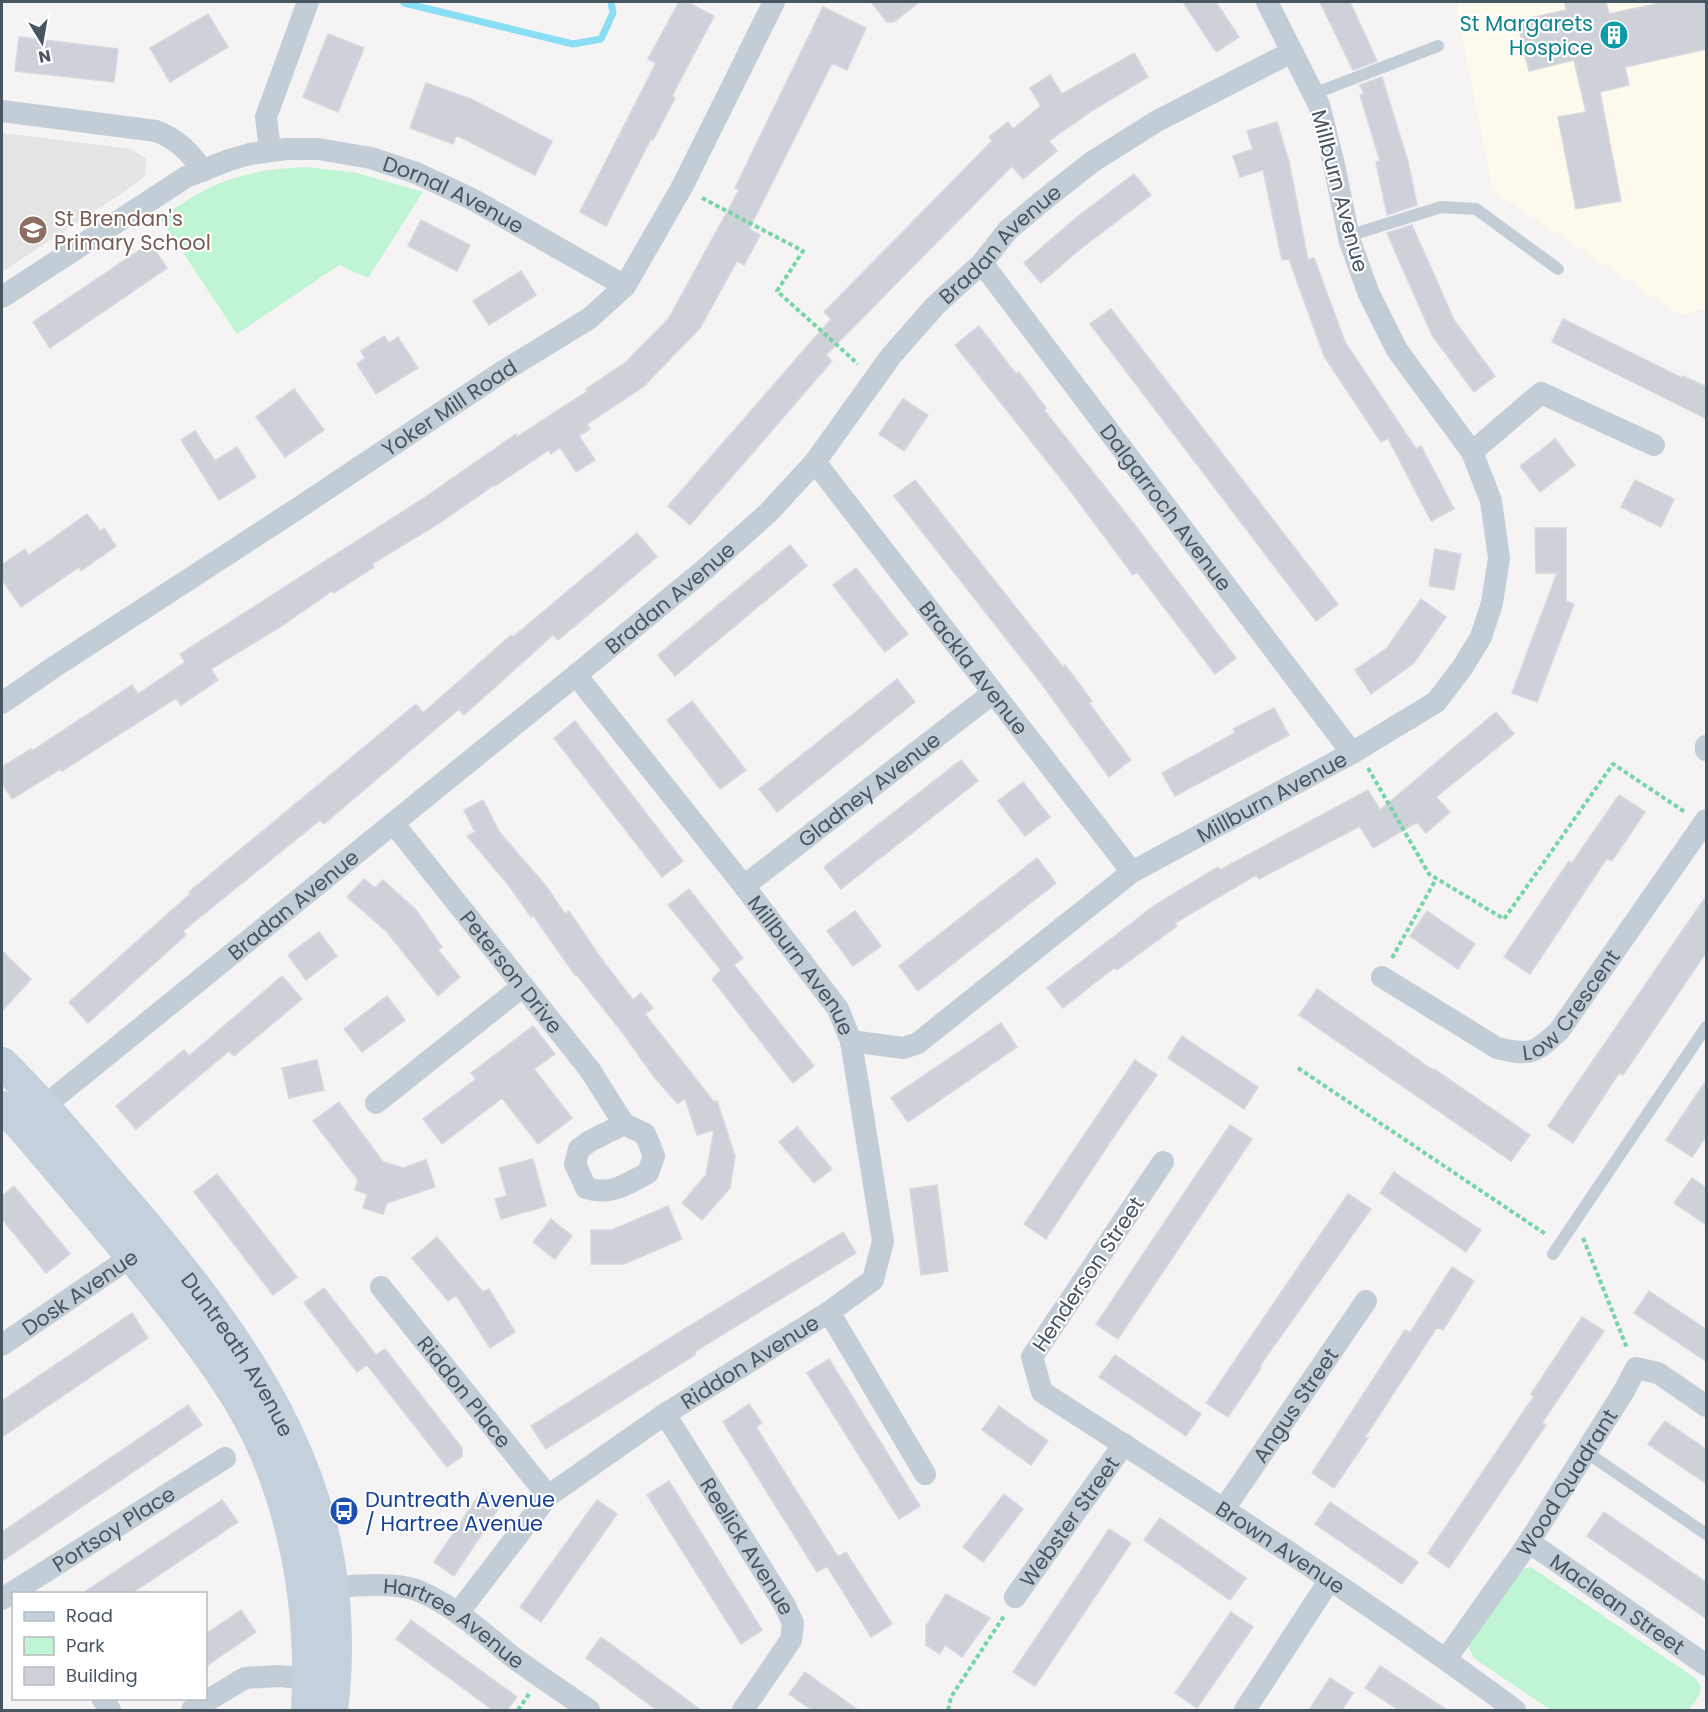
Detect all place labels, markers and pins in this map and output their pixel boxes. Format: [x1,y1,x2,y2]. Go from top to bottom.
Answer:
place label: St Margarets Hospice [1459,9,1593,62]
building icon: St Margarets Hospice [1598,19,1630,51]
place label: St Brendan's Primary School [54,204,211,257]
school or university icon: St Brendan's Primary School [17,214,49,246]
place label: Duntreath Avenue / Hartree Avenue [365,1485,555,1538]
bus stop icon: Duntreath Avenue / Hartree Avenue [328,1495,360,1527]

